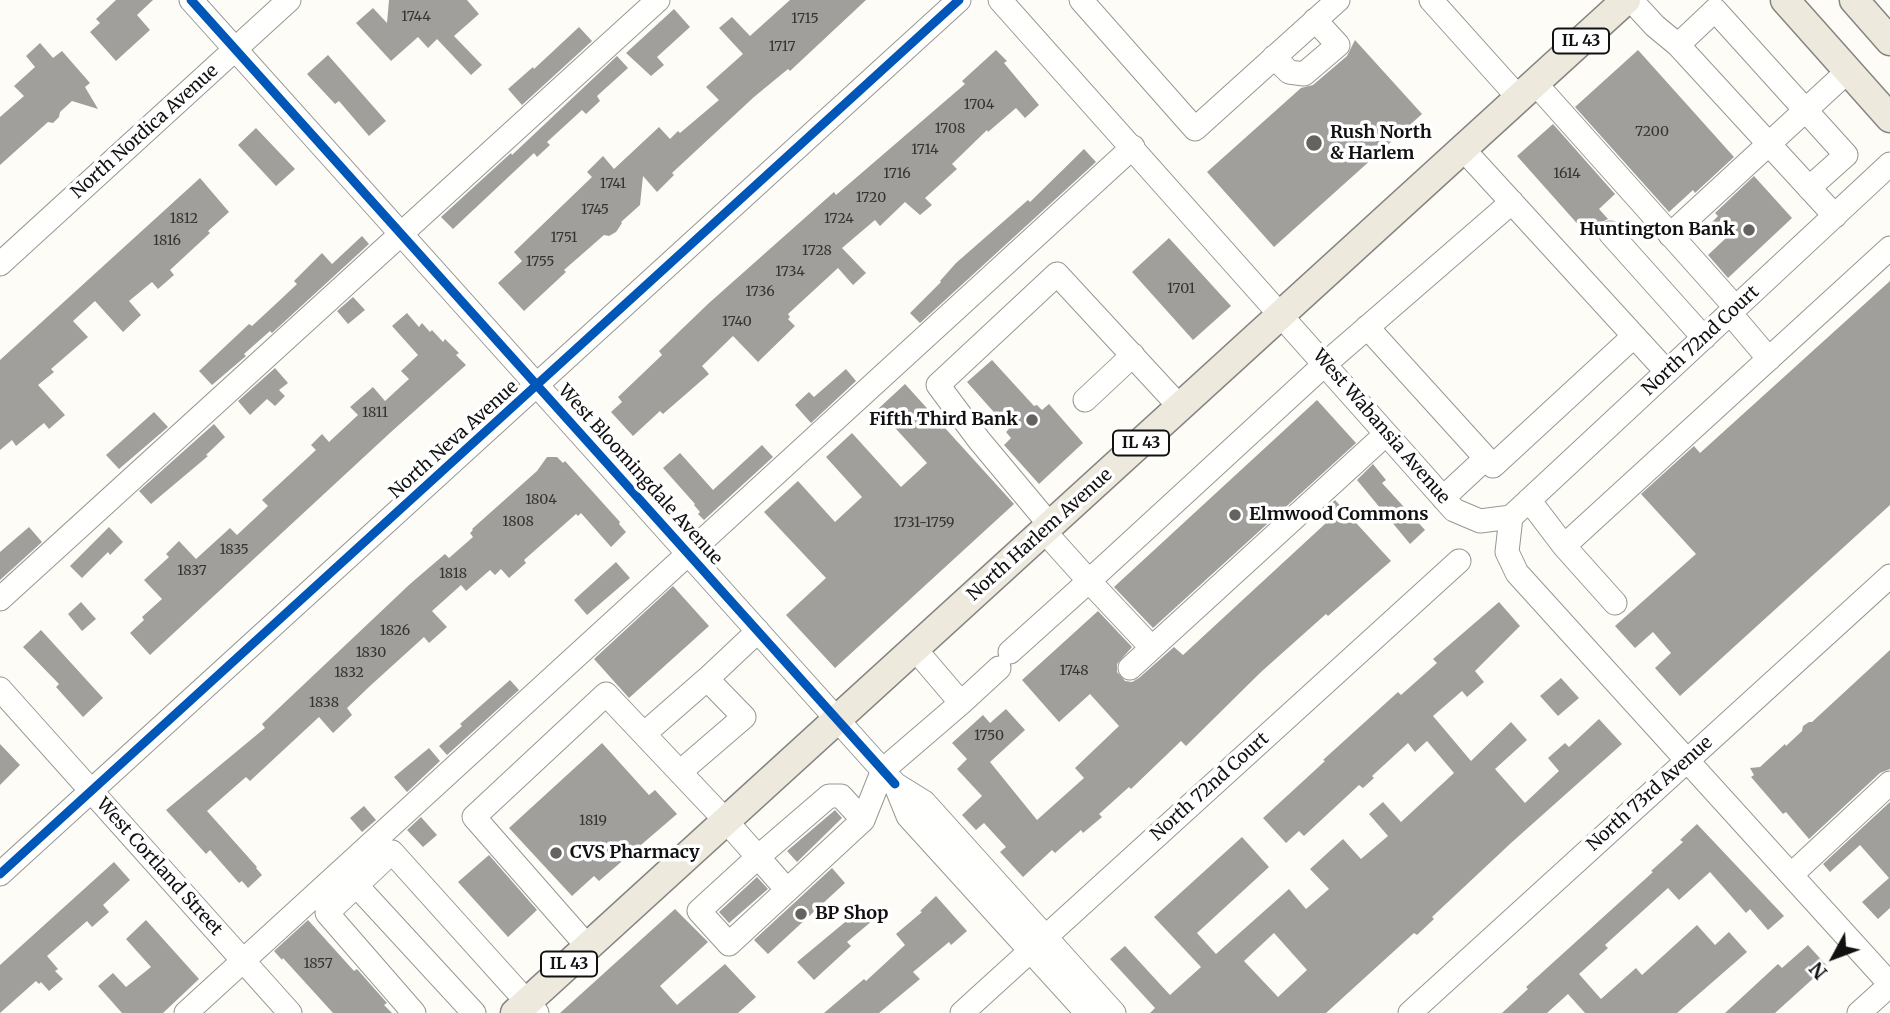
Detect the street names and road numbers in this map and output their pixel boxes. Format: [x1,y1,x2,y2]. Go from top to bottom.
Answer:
road number: IL 43 [1553,28,1609,54]
street label: North Nordica Avenue [67,60,223,204]
street label: North 72nd Court [1638,281,1764,401]
street label: West Wabansia Avenue [1308,345,1454,509]
street label: North Neva Avenue [385,376,523,504]
street label: West Bloomingdale Avenue [553,380,727,570]
road number: IL 43 [1113,430,1169,456]
street label: North Harlem Avenue [963,464,1117,606]
street label: North 72nd Court [1147,728,1273,846]
street label: North 73rd Avenue [1583,732,1717,856]
street label: West Cortland Street [92,794,226,940]
road number: IL 43 [541,952,597,976]

